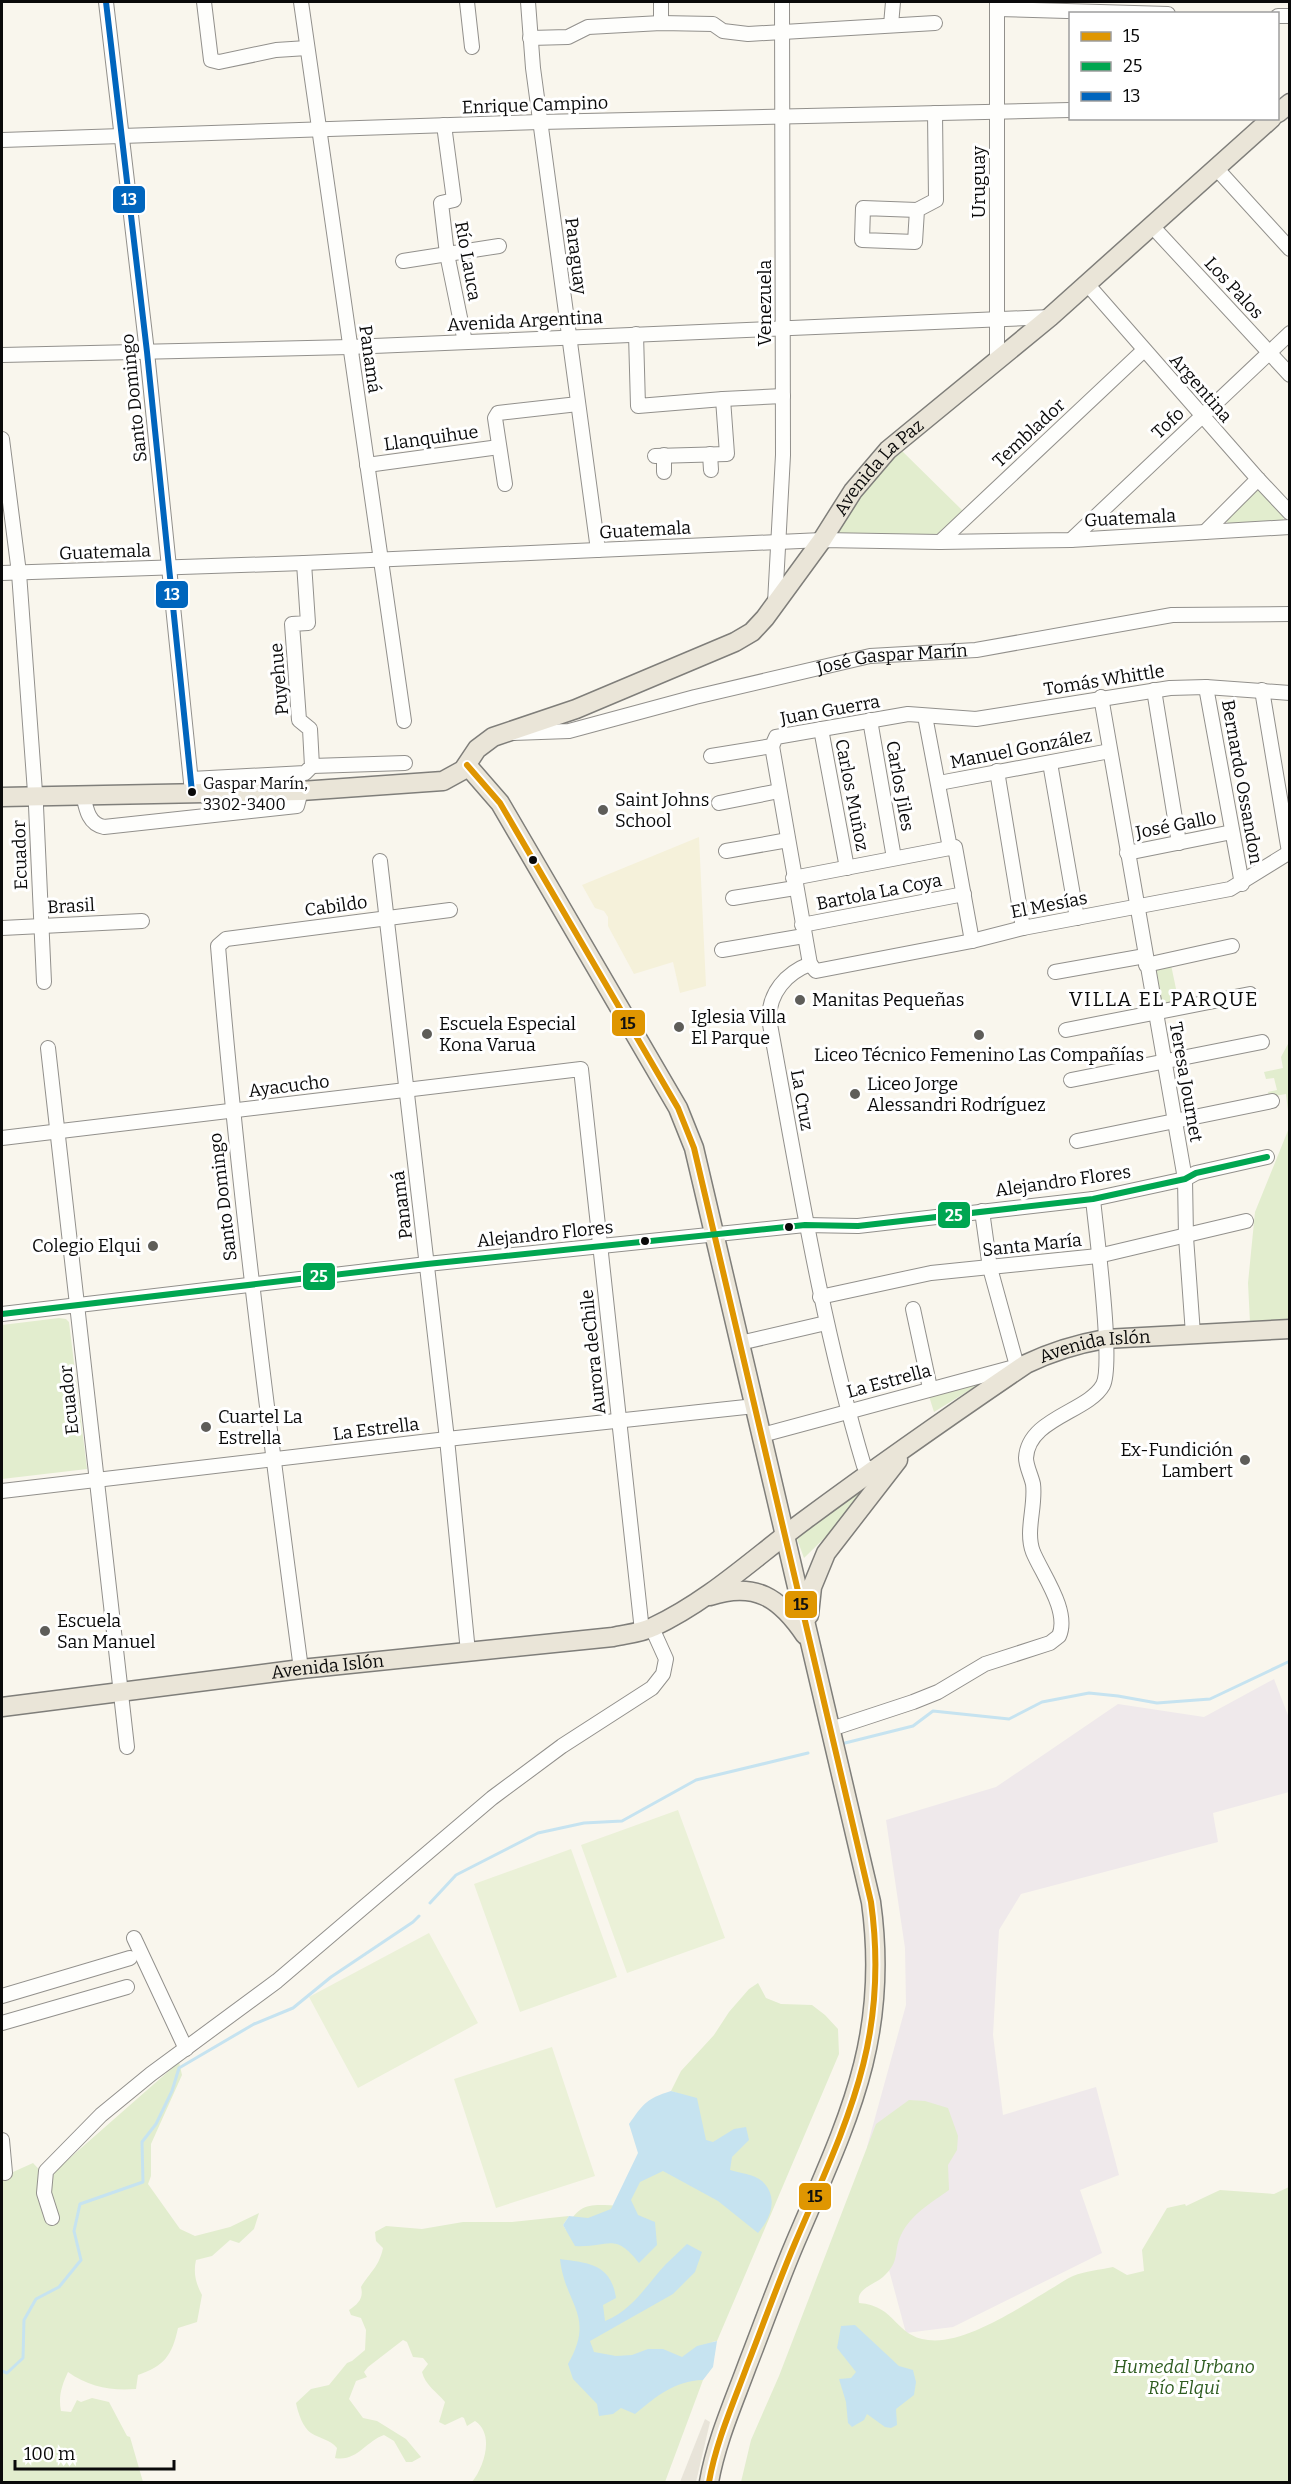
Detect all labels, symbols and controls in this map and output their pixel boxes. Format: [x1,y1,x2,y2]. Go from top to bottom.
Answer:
legend [1069,12,1279,120]
text: 15 [1123,25,1140,47]
text: 25 [1123,55,1142,77]
text: 13 [1123,85,1141,107]
street label: Enrique Campino [461,91,609,119]
street label: Uruguay [968,145,990,218]
line badge: 13 [112,185,146,214]
text: 13 [121,190,137,209]
street label: Paraguay [560,216,592,296]
street label: Río Lauca [450,220,486,303]
street label: Los Palos [1200,253,1268,323]
street label: Venezuela [754,260,776,346]
street label: Avenida Argentina [447,306,603,336]
street label: Panamá [354,324,386,395]
street label: Santo Domingo [116,333,152,463]
street label: Argentina [1165,349,1237,427]
street label: Temblador [988,394,1070,472]
street label: Tofo [1147,403,1189,443]
street label: Avenida La Paz [829,414,928,520]
street label: Llanquihue [382,420,480,456]
street label: Guatemala [1083,505,1177,531]
street label: Guatemala [598,517,692,543]
street label: Guatemala [59,539,151,565]
line badge: 13 [155,580,189,609]
text: 13 [164,585,180,604]
street label: José Gaspar Marín [814,639,969,679]
street label: Puyehue [265,642,293,716]
street label: Tomás Whittle [1042,660,1166,700]
street label: Juan Guerra [778,690,882,730]
street label: Bernardo Ossandon [1217,698,1267,866]
street label: Manuel González [948,724,1094,774]
street label: Carlos Muñoz [830,737,874,853]
street label: Carlos Jiles [881,739,919,833]
place label: Gaspar Marín, 3302-3400 [203,774,308,814]
marker: Gaspar Marín, 3302-3400 [186,786,198,798]
place label: Saint Johns School [615,789,709,832]
marker: Saint Johns School [596,803,610,817]
street label: José Gallo [1133,806,1218,844]
street label: Ecuador [8,820,32,890]
unlabelled marker [527,854,539,866]
street label: Bartola La Coya [814,869,944,915]
street label: El Mesías [1009,887,1089,923]
street label: Cabildo [303,891,369,921]
street label: Brasil [47,894,95,918]
district label: VILLA EL PARQUE [1069,987,1259,1011]
place label: Manitas Pequeñas [812,989,964,1011]
marker: Manitas Pequeñas [793,993,807,1007]
place label: Iglesia Villa El Parque [691,1006,786,1049]
line badge: 15 [611,1009,646,1037]
place label: Escuela Especial Kona Varua [439,1013,576,1056]
text: 15 [620,1014,636,1033]
marker: Iglesia Villa El Parque [672,1020,686,1034]
street label: Teresa Journet [1165,1020,1207,1144]
marker: Escuela Especial Kona Varua [420,1027,434,1041]
marker: Liceo Técnico Femenino Las Compañías [972,1028,986,1042]
place label: Liceo Técnico Femenino Las Compañías [814,1044,1144,1066]
street label: La Cruz [786,1068,818,1132]
street label: Ayacucho [247,1070,331,1102]
place label: Liceo Jorge Alessandri Rodríguez [867,1073,1046,1116]
marker: Liceo Jorge Alessandri Rodríguez [848,1087,862,1101]
street label: Santo Domingo [204,1132,242,1262]
street label: Alejandro Flores [994,1161,1132,1201]
street label: Panamá [387,1170,417,1240]
line badge: 25 [937,1201,971,1229]
text: 25 [945,1206,963,1225]
street label: Alejandro Flores [476,1216,614,1252]
unlabelled marker [783,1221,795,1233]
street label: Santa María [981,1229,1083,1261]
place label: Colegio Elqui [32,1235,141,1257]
unlabelled marker [639,1235,651,1247]
marker: Colegio Elqui [146,1239,160,1253]
line badge: 25 [302,1262,336,1291]
text: 25 [310,1267,328,1286]
street label: Aurora deChile [576,1289,610,1415]
street label: Avenida Islón [1036,1326,1151,1368]
street label: La Estrella [844,1359,934,1403]
street label: Ecuador [54,1364,84,1436]
place label: Cuartel La Estrella [218,1406,303,1449]
street label: La Estrella [332,1413,420,1445]
marker: Cuartel La Estrella [199,1420,213,1434]
place label: Ex-Fundición Lambert [1120,1439,1234,1482]
marker: Ex-Fundición Lambert [1238,1453,1252,1467]
line badge: 15 [784,1590,818,1619]
text: 15 [793,1595,809,1614]
place label: Escuela San Manuel [57,1610,155,1653]
marker: Escuela San Manuel [38,1624,52,1638]
street label: Avenida Islón [270,1650,385,1684]
line badge: 15 [798,2182,832,2211]
text: 15 [807,2187,823,2206]
park label: Humedal Urbano Río Elqui [1113,2356,1255,2399]
scale bar [15,2433,174,2471]
text: 100 m [24,2443,75,2465]

